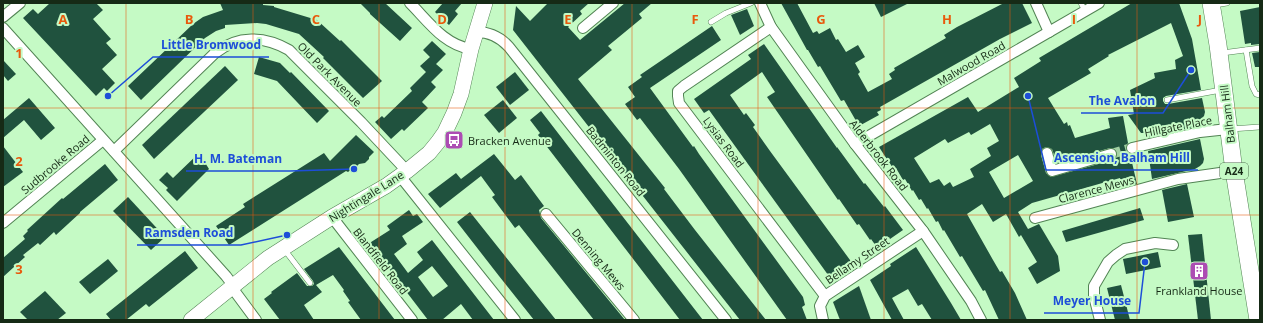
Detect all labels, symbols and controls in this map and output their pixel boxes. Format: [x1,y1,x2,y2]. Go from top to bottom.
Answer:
text: A [59,10,68,28]
text: B [185,10,194,28]
text: C [312,10,320,28]
text: D [437,10,447,28]
text: E [564,10,572,28]
text: F [691,10,699,28]
text: G [816,10,826,28]
text: H [942,10,952,28]
text: I [1072,10,1076,28]
text: J [1197,10,1202,28]
callout: Little Bromwood [153,33,269,57]
text: Little Bromwood [161,36,261,53]
street label: Malwood Road [934,37,1008,89]
street label: Old Park Avenue [295,39,365,109]
text: 1 [15,44,23,62]
street label: Balham Hill [1216,84,1238,144]
callout: The Avalon [1081,89,1163,113]
text: The Avalon [1089,92,1155,109]
street label: Hillgate Place [1143,112,1213,140]
street label: Lysias Road [700,114,748,170]
street label: Alderbrook Road [846,116,912,194]
street label: Badminton Road [583,123,649,199]
bus stop icon: Bracken Avenue [443,129,465,151]
street label: Sudbrooke Road [18,131,92,197]
place label: Bracken Avenue [468,133,551,148]
callout: Ascension, Balham Hill [1046,146,1198,170]
callout: H. M. Bateman [186,147,290,171]
text: Ascension, Balham Hill [1054,149,1190,166]
text: H. M. Bateman [194,150,282,167]
text: 2 [15,152,23,170]
road number: A24 [1220,163,1248,179]
street label: Nightingale Lane [326,167,406,225]
street label: Clarence Mews [1057,172,1135,206]
callout: Ramsden Road [137,221,241,245]
text: Ramsden Road [145,224,233,241]
street label: Blandfield Road [350,225,412,297]
street label: Denning Mews [569,225,629,293]
street label: Bellamy Street [822,233,892,287]
text: 3 [15,260,23,278]
building icon: Frankland House [1188,260,1210,282]
place label: Frankland House [1156,283,1242,298]
callout: Meyer House [1044,289,1139,313]
text: Meyer House [1053,292,1131,309]

